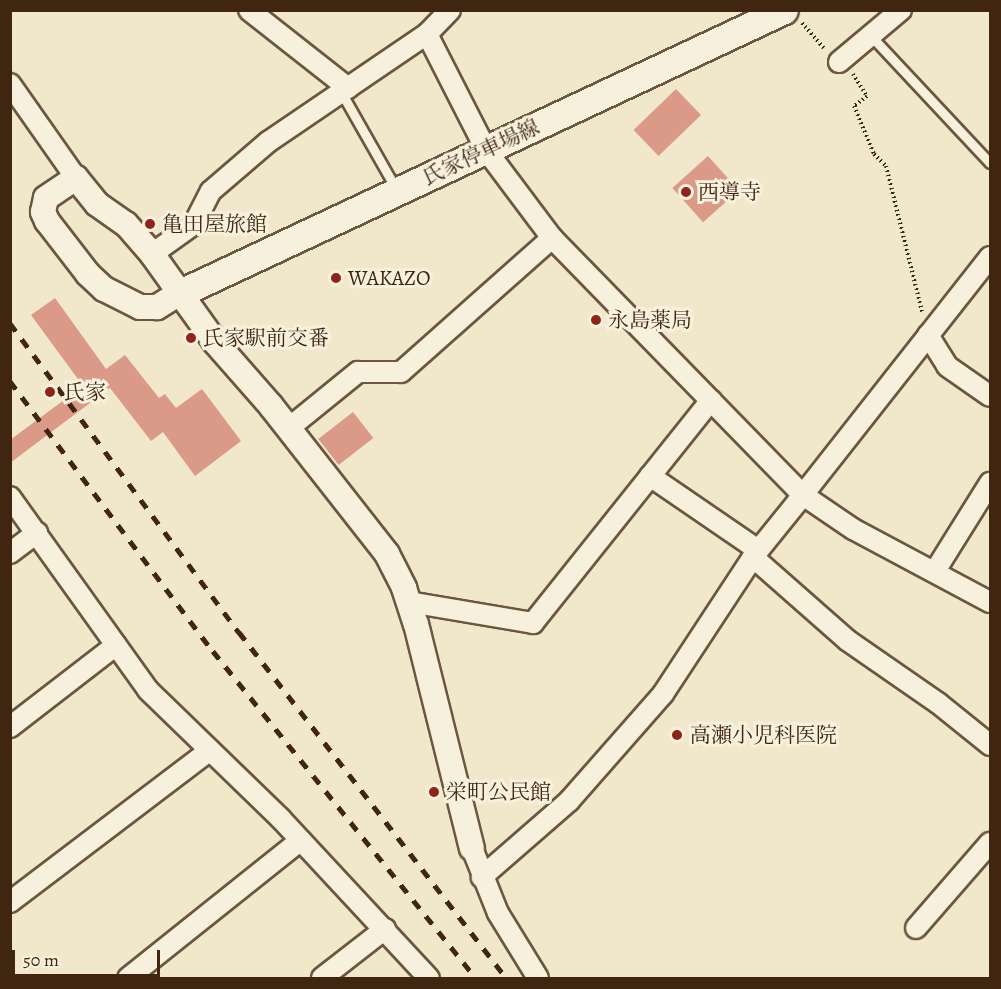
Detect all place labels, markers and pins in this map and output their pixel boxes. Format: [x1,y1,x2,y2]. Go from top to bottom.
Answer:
place label: 西導寺 [698,179,761,205]
marker: 西導寺 [679,185,693,199]
place label: 亀田屋旅館 [162,211,267,237]
marker: 亀田屋旅館 [143,217,157,231]
place label: WAKAZO [348,265,431,291]
marker: WAKAZO [329,271,343,285]
place label: 永島薬局 [608,307,692,333]
marker: 永島薬局 [589,313,603,327]
place label: 氏家駅前交番 [203,325,329,351]
marker: 氏家駅前交番 [184,331,198,345]
place label: 氏家 [64,379,106,405]
marker: 氏家 [41,383,59,401]
place label: 高瀬小児科医院 [690,722,837,748]
marker: 高瀬小児科医院 [668,726,686,744]
place label: 栄町公民館 [446,779,551,805]
marker: 栄町公民館 [427,785,441,799]

